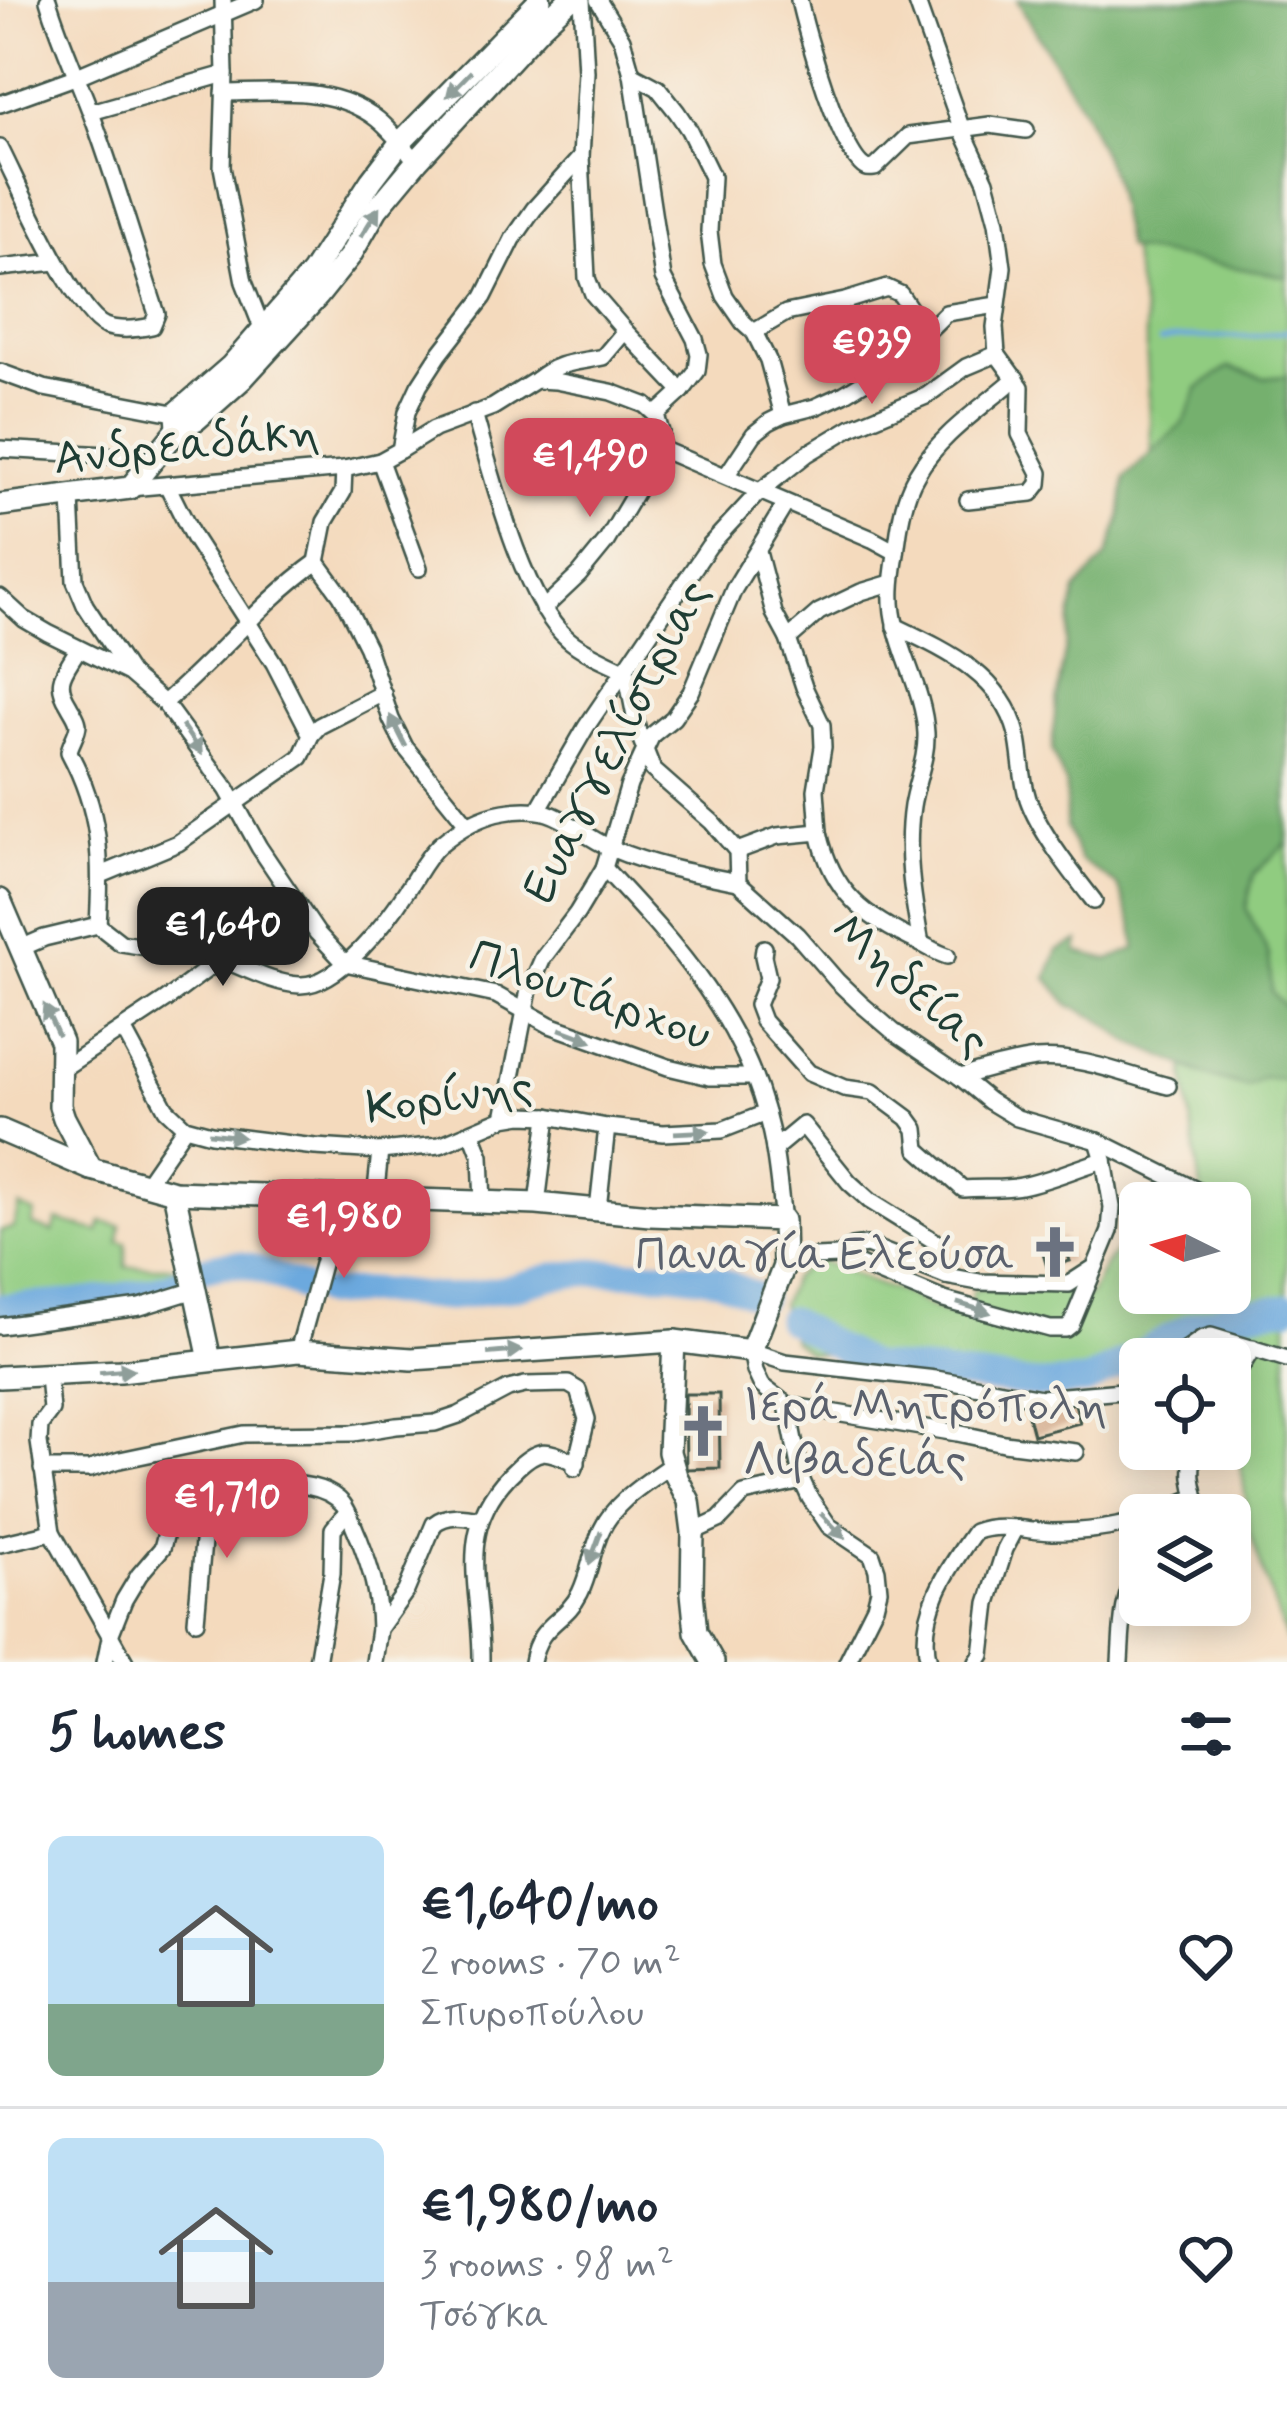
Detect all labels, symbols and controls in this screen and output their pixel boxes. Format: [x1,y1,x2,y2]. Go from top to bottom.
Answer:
one-way arrow [445,69,473,98]
one-way arrow [359,205,380,239]
pin: €939 [801,305,943,407]
text: €939 [831,318,913,369]
street label: Ανδρεαδάκη [51,401,322,492]
pin: €1,490 [492,418,688,520]
text: €1,490 [531,431,649,482]
street label: Ευαγγελίστριας [508,569,726,914]
one-way arrow [389,714,409,749]
one-way arrow [180,723,203,756]
pin: €1,640 [125,887,321,989]
street label: Μηδείας [817,899,1003,1072]
text: €1,640 [164,900,282,951]
street label: Πλουτάρχου [461,926,719,1067]
one-way arrow [41,1002,61,1037]
one-way arrow [558,1027,594,1045]
street label: Κορίνης [362,1056,537,1141]
one-way arrow [674,1122,711,1141]
one-way arrow [208,1125,245,1144]
pin: €1,980 [246,1179,442,1281]
north arrow [1119,1182,1251,1314]
map controls [1119,1182,1251,1626]
text: €1,980 [285,1192,403,1243]
church icon: Παναγία Ελεούσα [1026,1223,1084,1281]
place label: Παναγία Ελεούσα [635,1224,1015,1287]
one-way arrow [956,1300,992,1318]
button: locate [1119,1338,1251,1470]
one-way arrow [487,1342,524,1361]
one-way arrow [99,1361,136,1380]
place label: Ιερά Μητρόπολη Λιβαδειάς [743,1375,1107,1493]
church icon: Ιερά Μητρόπολη Λιβαδειάς [674,1402,732,1460]
pin: €1,710 [129,1459,325,1561]
text: €1,710 [173,1472,281,1523]
button: layers [1119,1494,1251,1626]
one-way arrow [819,1511,847,1540]
one-way arrow [585,1530,603,1566]
text: 5 homes [48,1701,226,1767]
icon: filters [1173,1701,1239,1767]
text: €1,640/mo [420,1872,659,1938]
icon: home [144,1884,288,2028]
icon: heart [1173,1923,1239,1989]
text: 2 rooms · 70 m² [420,1938,681,1989]
text: Σπυροπούλου [420,1989,644,2040]
text: €1,980/mo [420,2174,658,2240]
icon: home [144,2186,288,2330]
icon: heart [1173,2225,1239,2291]
text: 3 rooms · 98 m² [420,2240,674,2291]
text: Τσόγκα [420,2291,549,2342]

